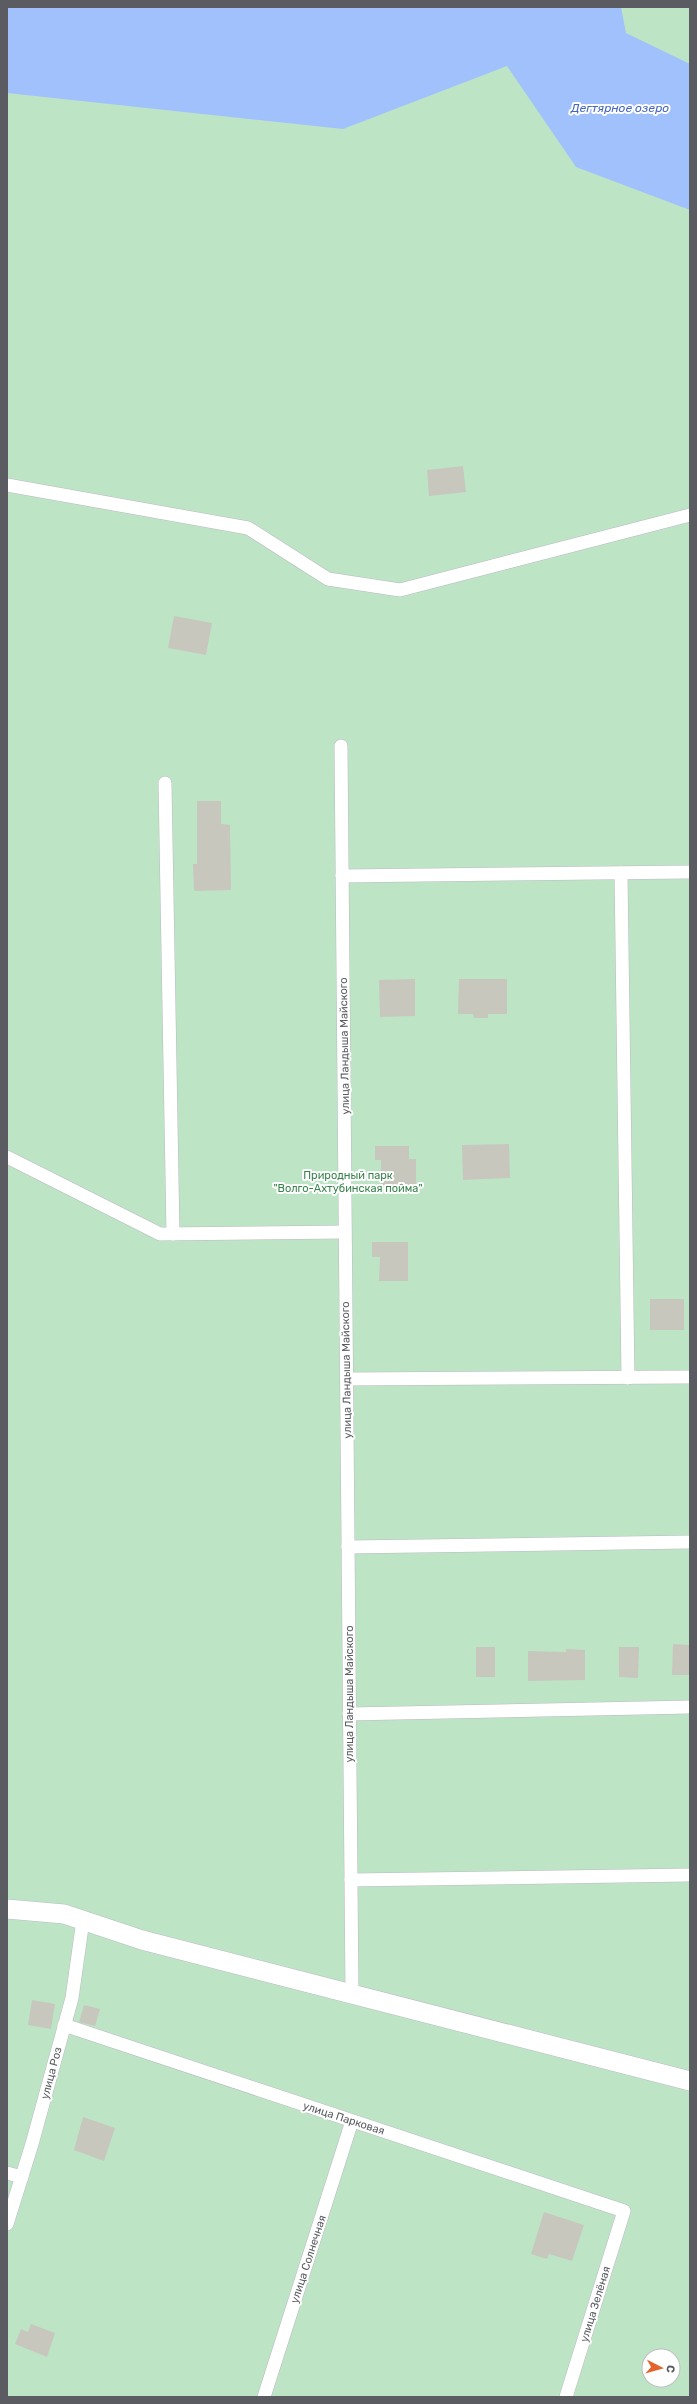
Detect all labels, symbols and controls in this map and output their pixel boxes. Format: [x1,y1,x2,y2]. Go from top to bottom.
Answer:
water label: Дегтярное озеро [570,101,669,115]
street label: улица Ландыша Майского [337,977,352,1115]
park label: Природный парк "Волго-Ахтубинская пойма" [274,1169,423,1195]
street label: улица Ландыша Майского [339,1301,354,1439]
street label: улица Ландыша Майского [343,1625,356,1763]
street label: улица Роз [38,2045,65,2101]
street label: улица Парковая [301,2099,386,2138]
street label: улица Солнечная [288,2213,329,2305]
street label: улица Зелёная [578,2265,613,2344]
north arrow [641,2348,681,2388]
text: С [664,2364,677,2374]

